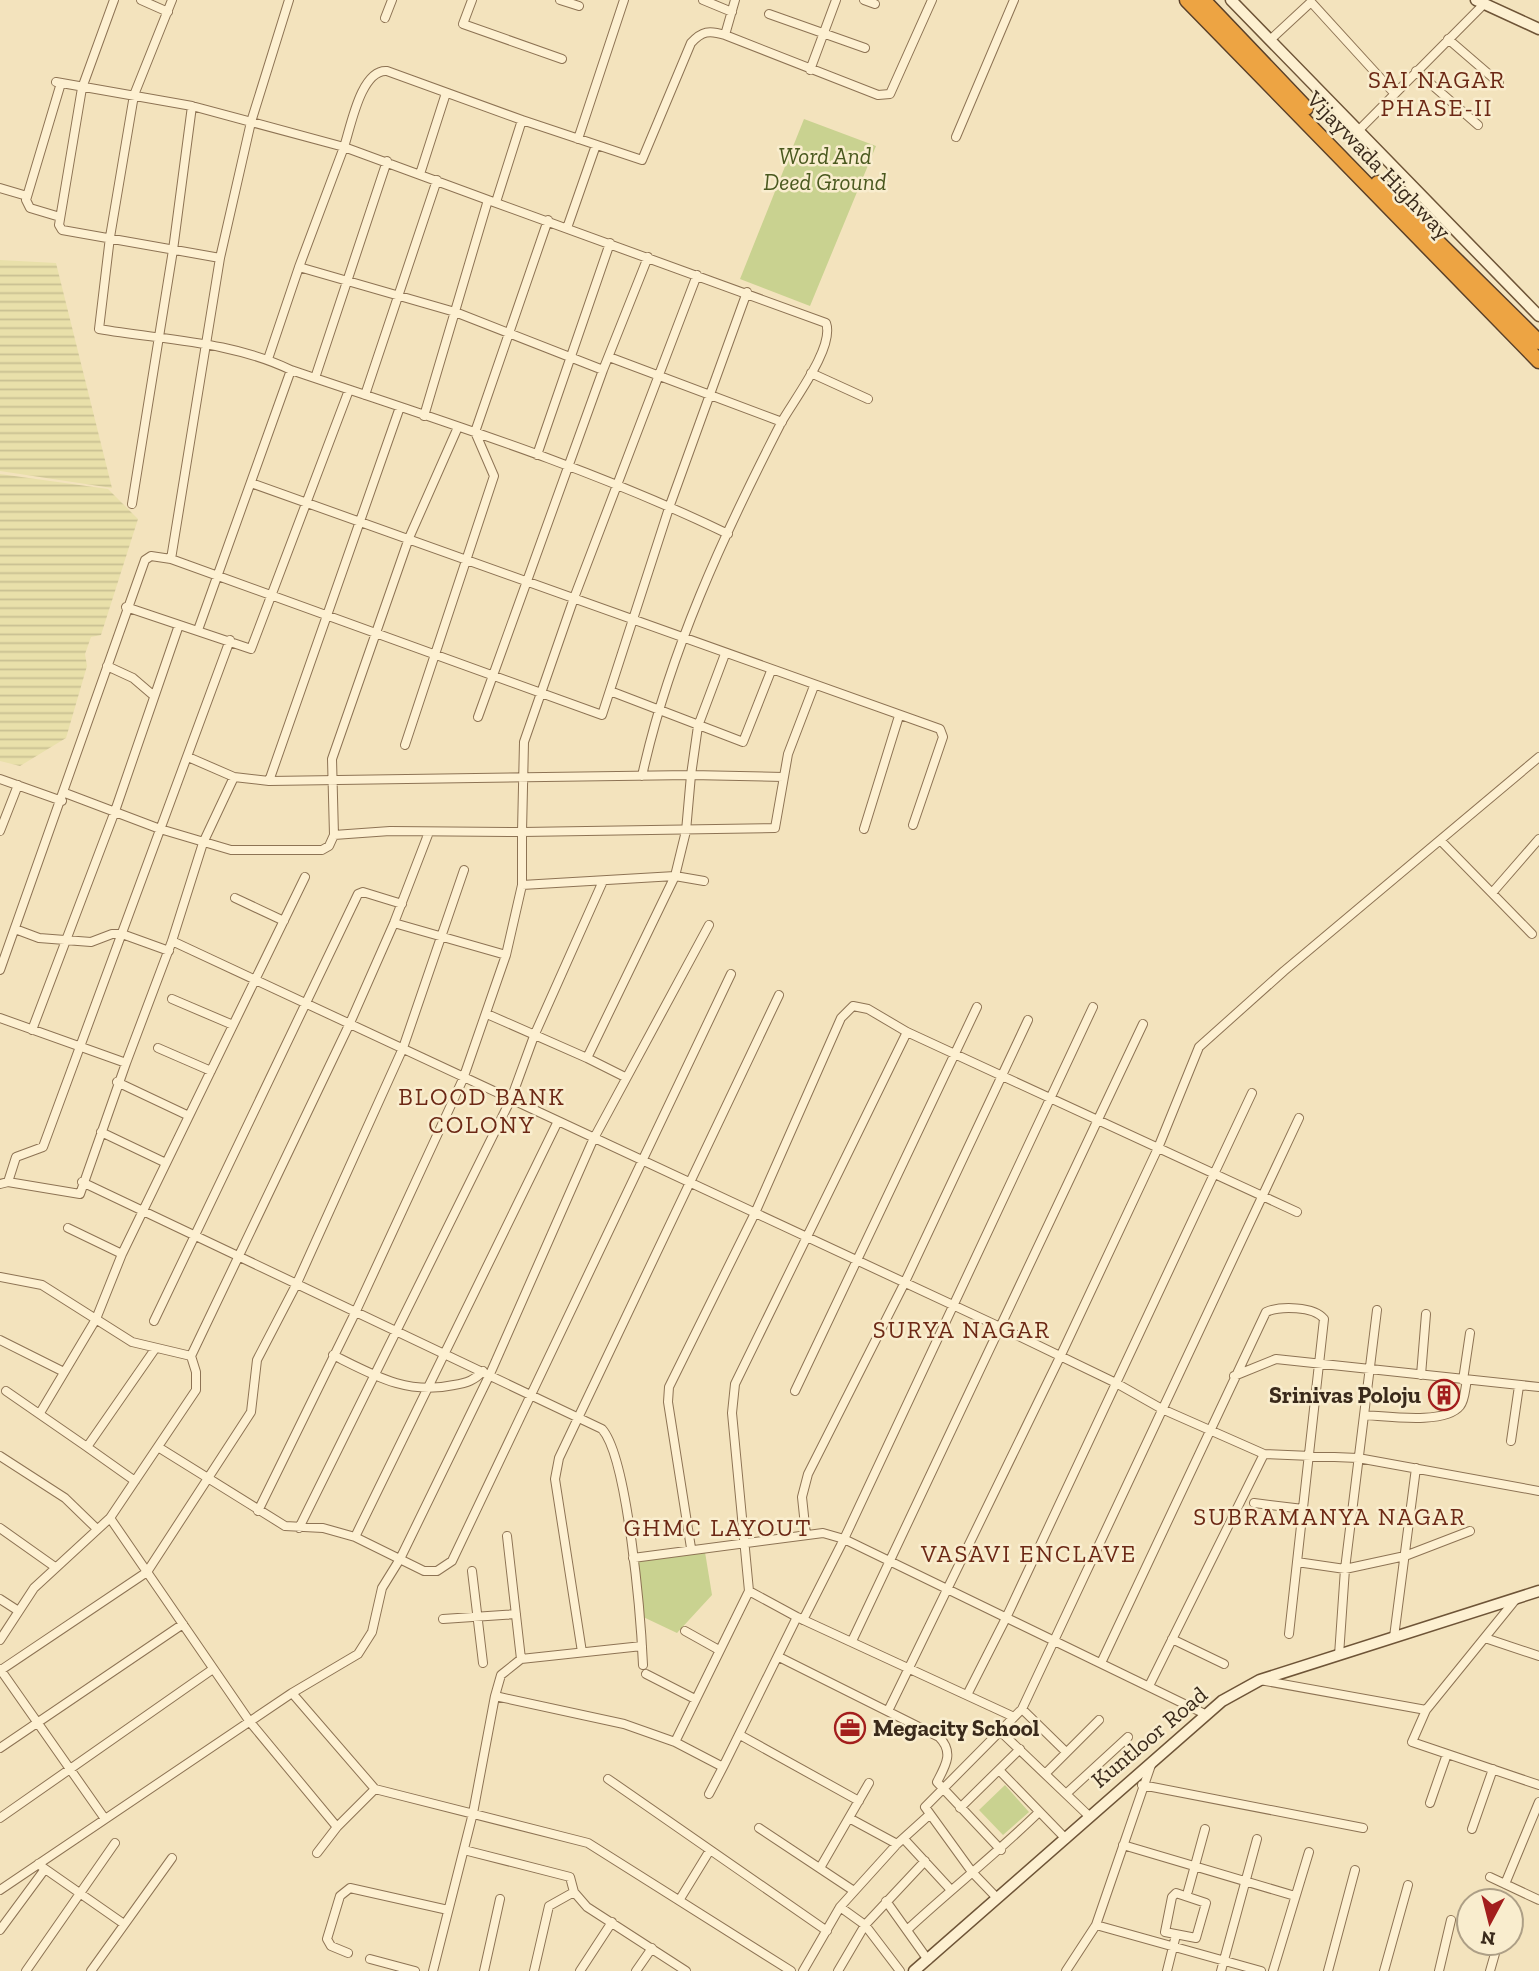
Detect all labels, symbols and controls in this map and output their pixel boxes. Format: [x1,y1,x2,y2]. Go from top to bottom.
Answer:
district label: SAI NAGAR PHASE-II [1368,65,1506,122]
street label: Vijaywada Highway [1300,84,1457,245]
park label: Word And Deed Ground [764,142,887,196]
district label: BLOOD BANK COLONY [398,1082,566,1139]
district label: SURYA NAGAR [873,1315,1051,1344]
building icon: Srinivas Poloju [1427,1378,1461,1412]
place label: Srinivas Poloju [1269,1381,1422,1409]
district label: SUBRAMANYA NAGAR [1193,1502,1467,1531]
district label: GHMC LAYOUT [624,1513,812,1542]
district label: VASAVI ENCLAVE [920,1539,1137,1568]
street label: Kuntloor Road [1085,1680,1213,1794]
office icon: Megacity School [833,1711,867,1745]
place label: Megacity School [873,1714,1040,1742]
north arrow [1455,1887,1525,1957]
text: N [1479,1926,1497,1951]

